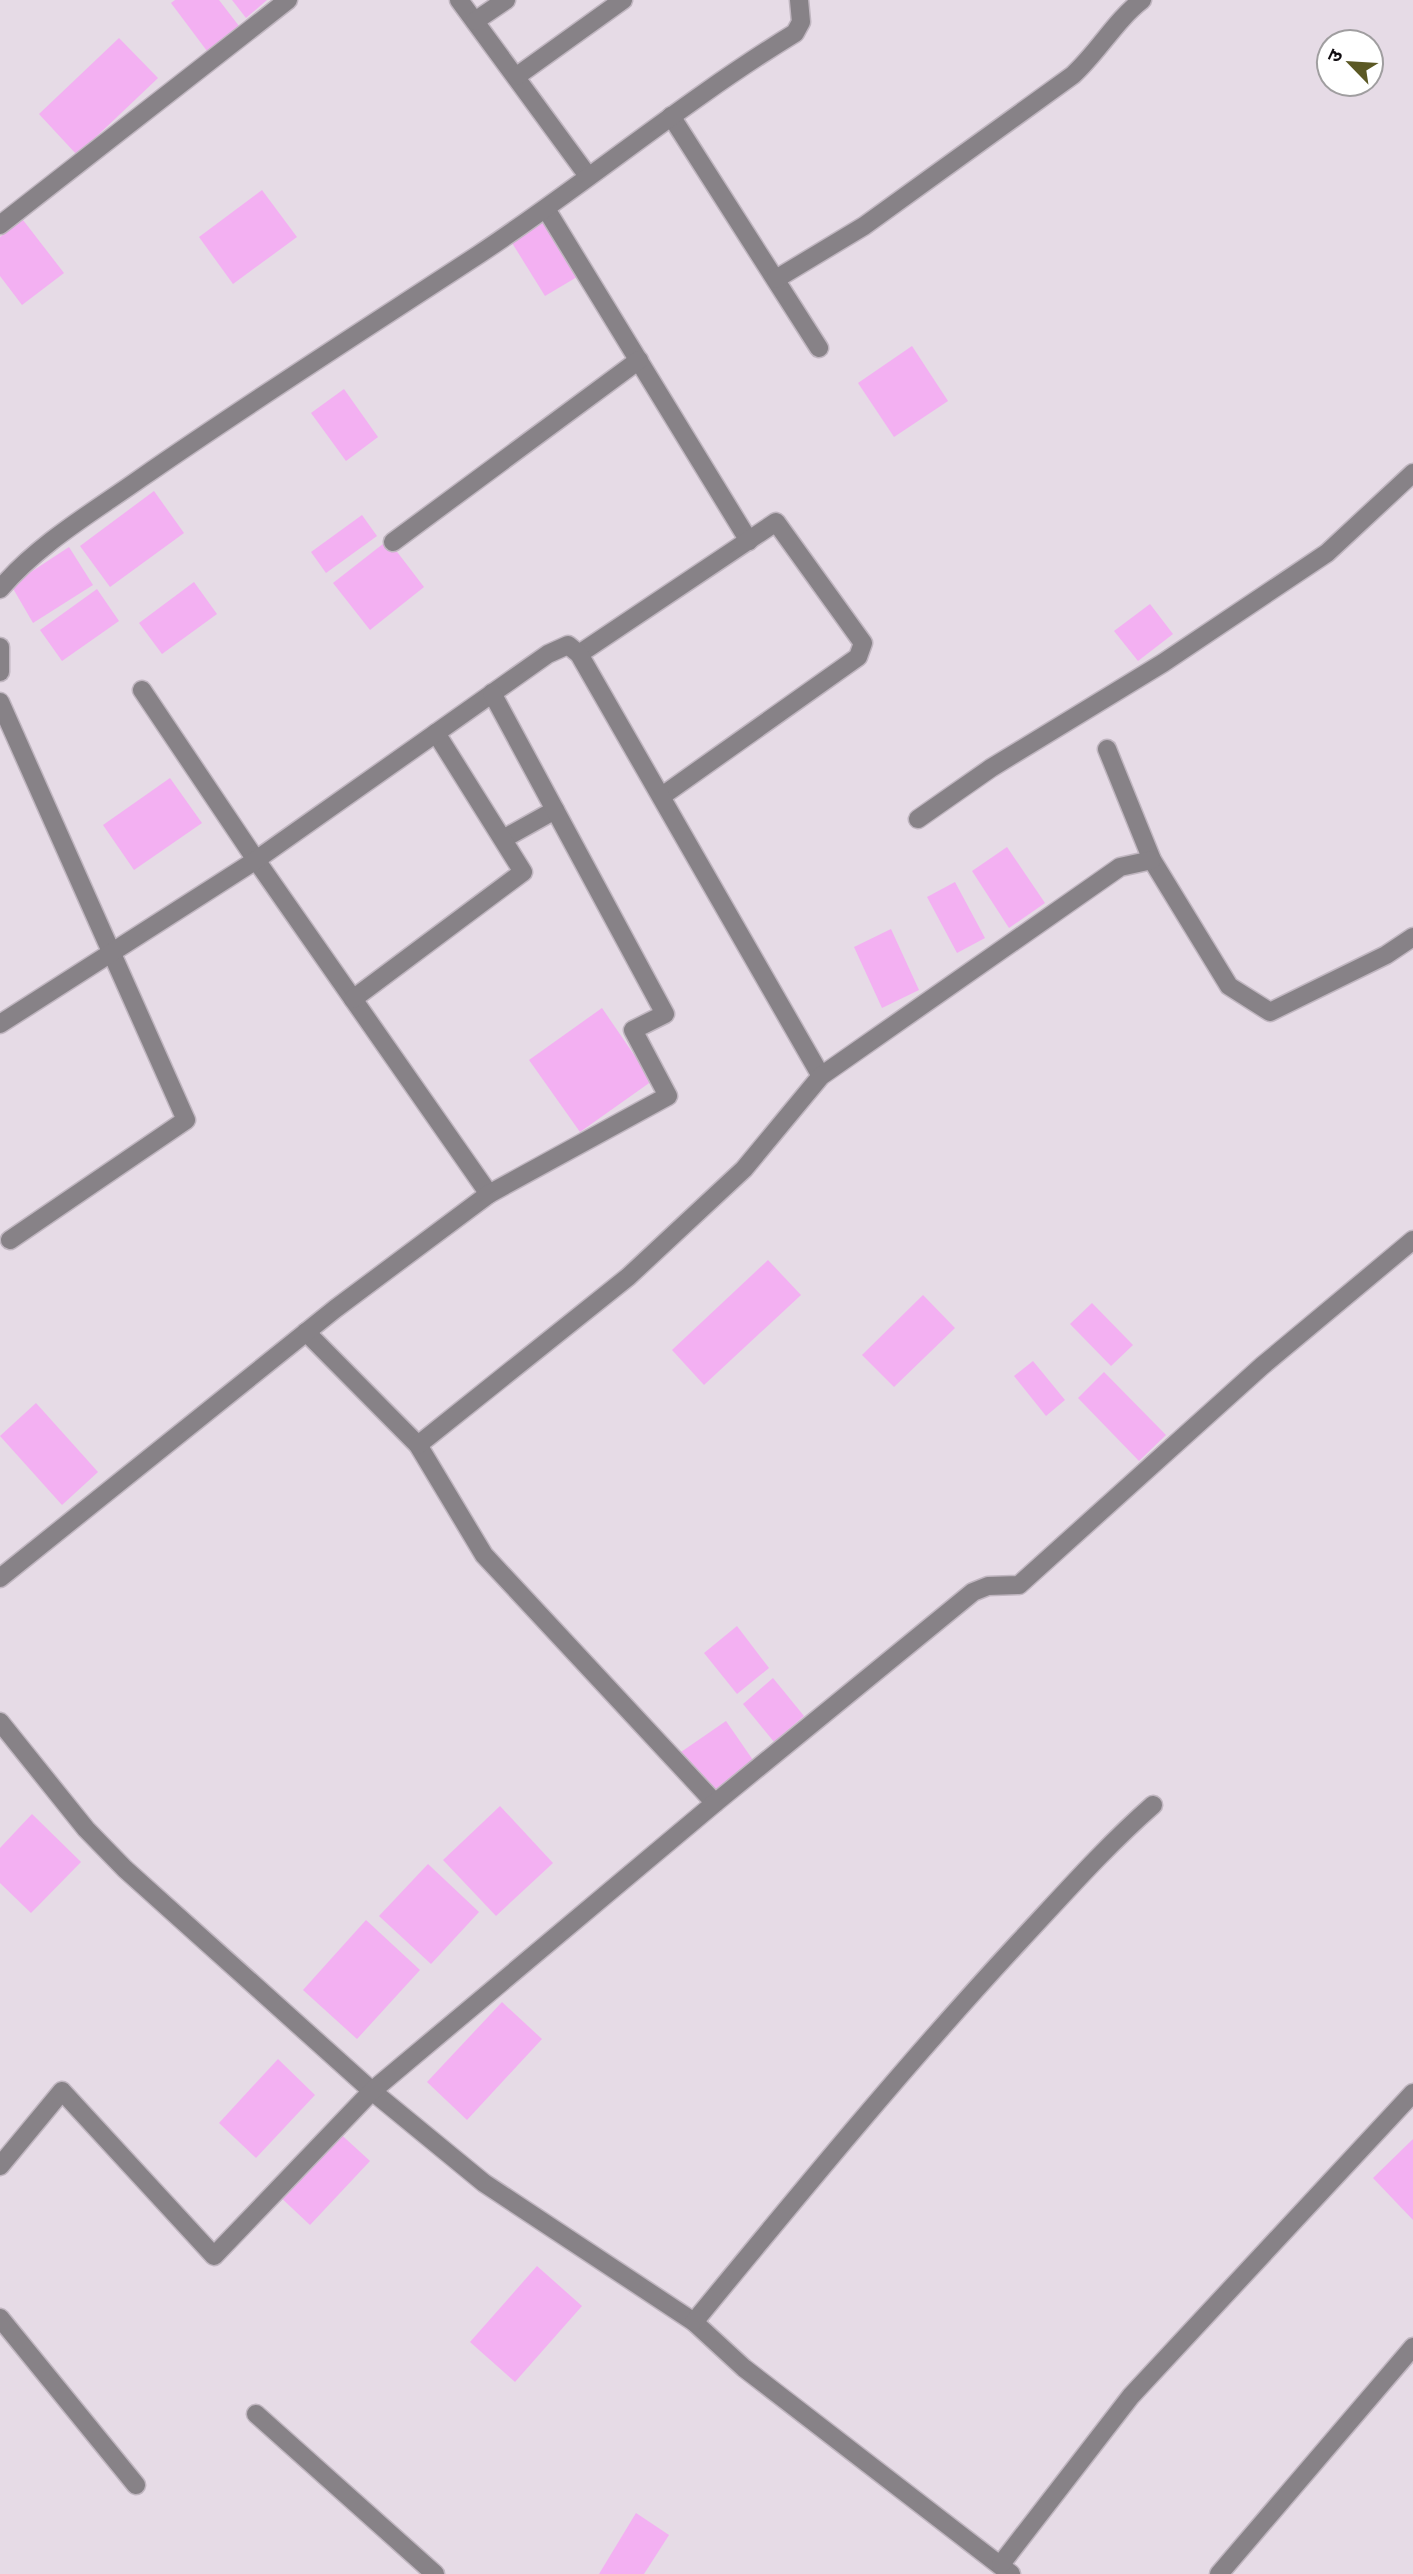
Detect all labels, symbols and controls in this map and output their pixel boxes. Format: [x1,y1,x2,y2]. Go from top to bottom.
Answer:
north arrow [1315,28,1385,98]
text: उ [1320,44,1349,66]

